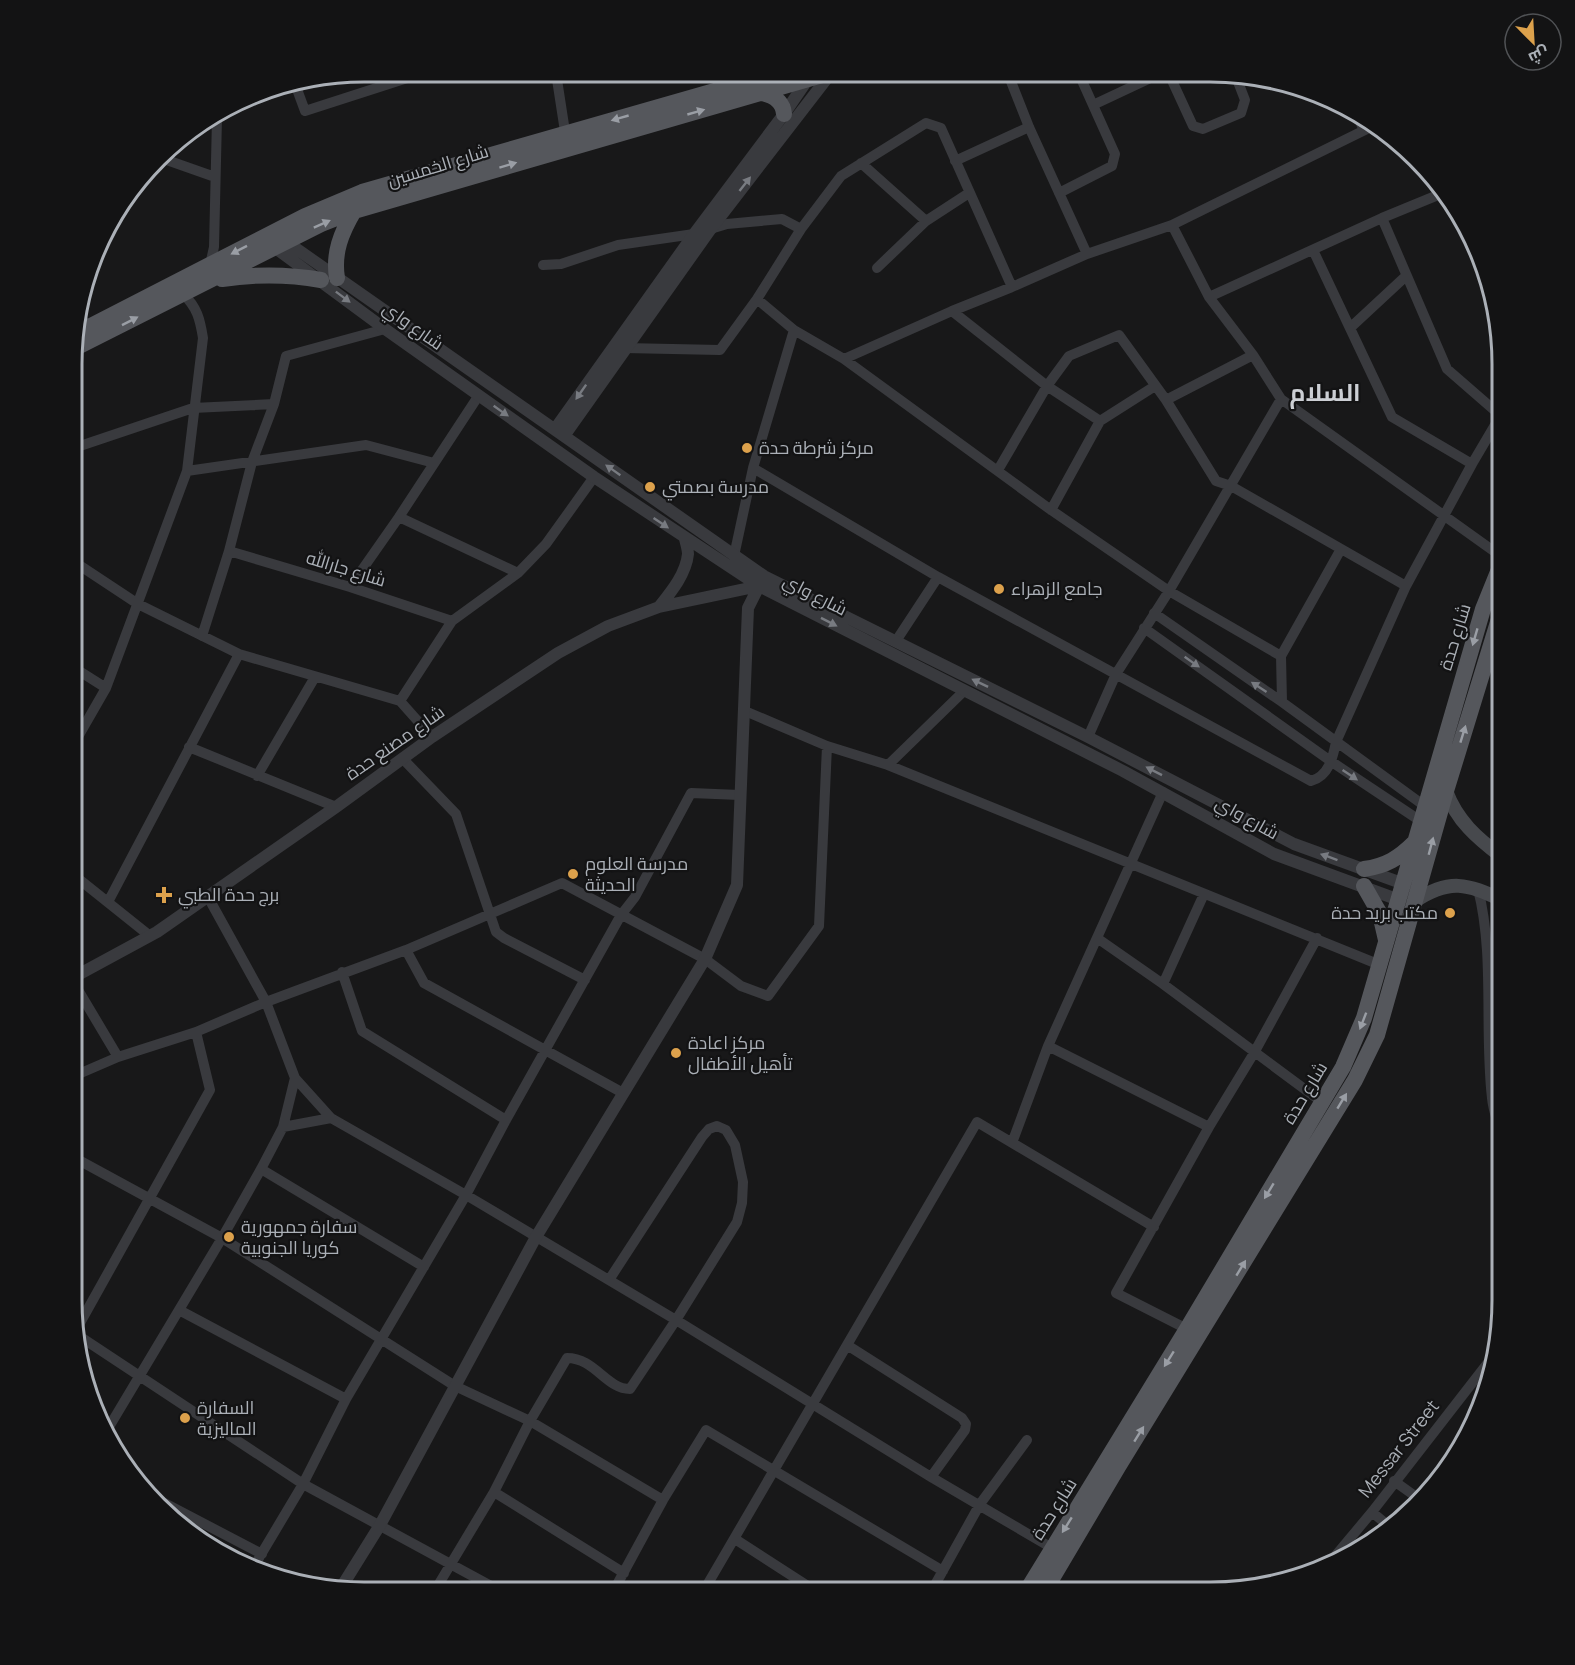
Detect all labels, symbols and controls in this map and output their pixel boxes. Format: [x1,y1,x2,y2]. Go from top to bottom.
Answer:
north arrow [1503,12,1563,72]
text: ش [1525,41,1553,70]
one-way arrow [687,107,705,116]
one-way arrow [611,113,629,123]
street label: شارع الخمسين [384,138,492,193]
one-way arrow [499,160,517,169]
one-way arrow [739,176,751,191]
one-way arrow [314,219,331,228]
one-way arrow [230,245,247,255]
one-way arrow [335,291,351,304]
street label: شارع واي [377,295,449,357]
one-way arrow [121,316,138,326]
district label: السلام [1289,375,1361,409]
one-way arrow [575,384,587,400]
one-way arrow [493,405,509,417]
place label: مركز شرطة حدة [759,435,874,459]
marker: مركز شرطة حدة [740,441,754,455]
one-way arrow [605,464,621,476]
place label: مدرسة بصمتي [662,474,769,501]
marker: مدرسة بصمتي [643,480,657,494]
one-way arrow [653,517,669,529]
street label: شارع جارالله [303,545,389,593]
street label: شارع واي [778,568,852,623]
place label: جامع الزهراء [1011,576,1102,601]
marker: جامع الزهراء [992,582,1006,596]
street label: شارع حدة [1433,600,1477,673]
one-way arrow [820,617,837,627]
one-way arrow [1470,628,1479,646]
one-way arrow [1183,656,1199,668]
one-way arrow [972,678,989,688]
one-way arrow [1251,682,1267,693]
street label: شارع مصنع حدة [340,699,449,786]
one-way arrow [1459,725,1468,743]
one-way arrow [1146,766,1163,776]
one-way arrow [1342,769,1358,781]
street label: شارع واي [1210,790,1284,847]
one-way arrow [1426,837,1436,855]
place label: مدرسة العلوم الحديثة [585,851,688,896]
one-way arrow [1320,852,1338,861]
marker: مدرسة العلوم الحديثة [566,867,580,881]
place label: برج حدة الطبي [178,882,279,909]
marker: برج حدة الطبي [155,886,173,904]
place label: مكتب بريد حدة [1331,900,1438,924]
marker: مكتب بريد حدة [1443,906,1457,920]
one-way arrow [1358,1012,1368,1030]
place label: مركز اعادة تأهيل الأطفال [688,1030,793,1075]
marker: مركز اعادة تأهيل الأطفال [669,1046,683,1060]
street label: شارع حدة [1276,1057,1333,1129]
one-way arrow [1336,1093,1347,1109]
one-way arrow [1264,1183,1274,1200]
place label: سفارة جمهورية كوريا الجنوبية [241,1214,357,1259]
marker: سفارة جمهورية كوريا الجنوبية [222,1230,236,1244]
one-way arrow [1235,1260,1246,1276]
one-way arrow [1164,1351,1175,1367]
place label: السفارة الماليزية [197,1395,257,1440]
street label: Messar Street [1353,1395,1444,1502]
marker: السفارة الماليزية [178,1411,192,1425]
one-way arrow [1133,1426,1144,1442]
street label: شارع حدة [1025,1473,1082,1544]
one-way arrow [1061,1516,1072,1533]

